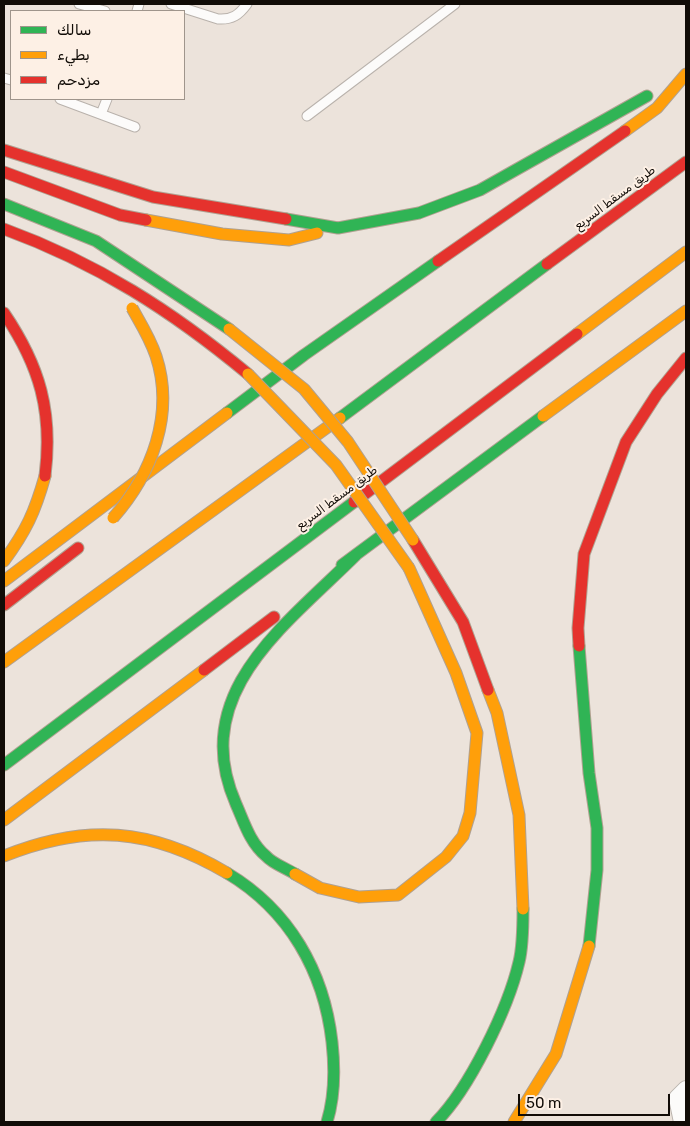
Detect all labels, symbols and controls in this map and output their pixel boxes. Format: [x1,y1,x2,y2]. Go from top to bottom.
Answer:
legend [10,10,185,100]
text: سالك [57,21,92,39]
text: بطيء [57,46,90,64]
text: مزدحم [57,71,100,89]
street label: طريق مسقط السريع [572,163,658,233]
street label: طريق مسقط السريع [294,463,380,533]
scale bar [520,1084,672,1116]
text: 50 m [526,1094,561,1112]

